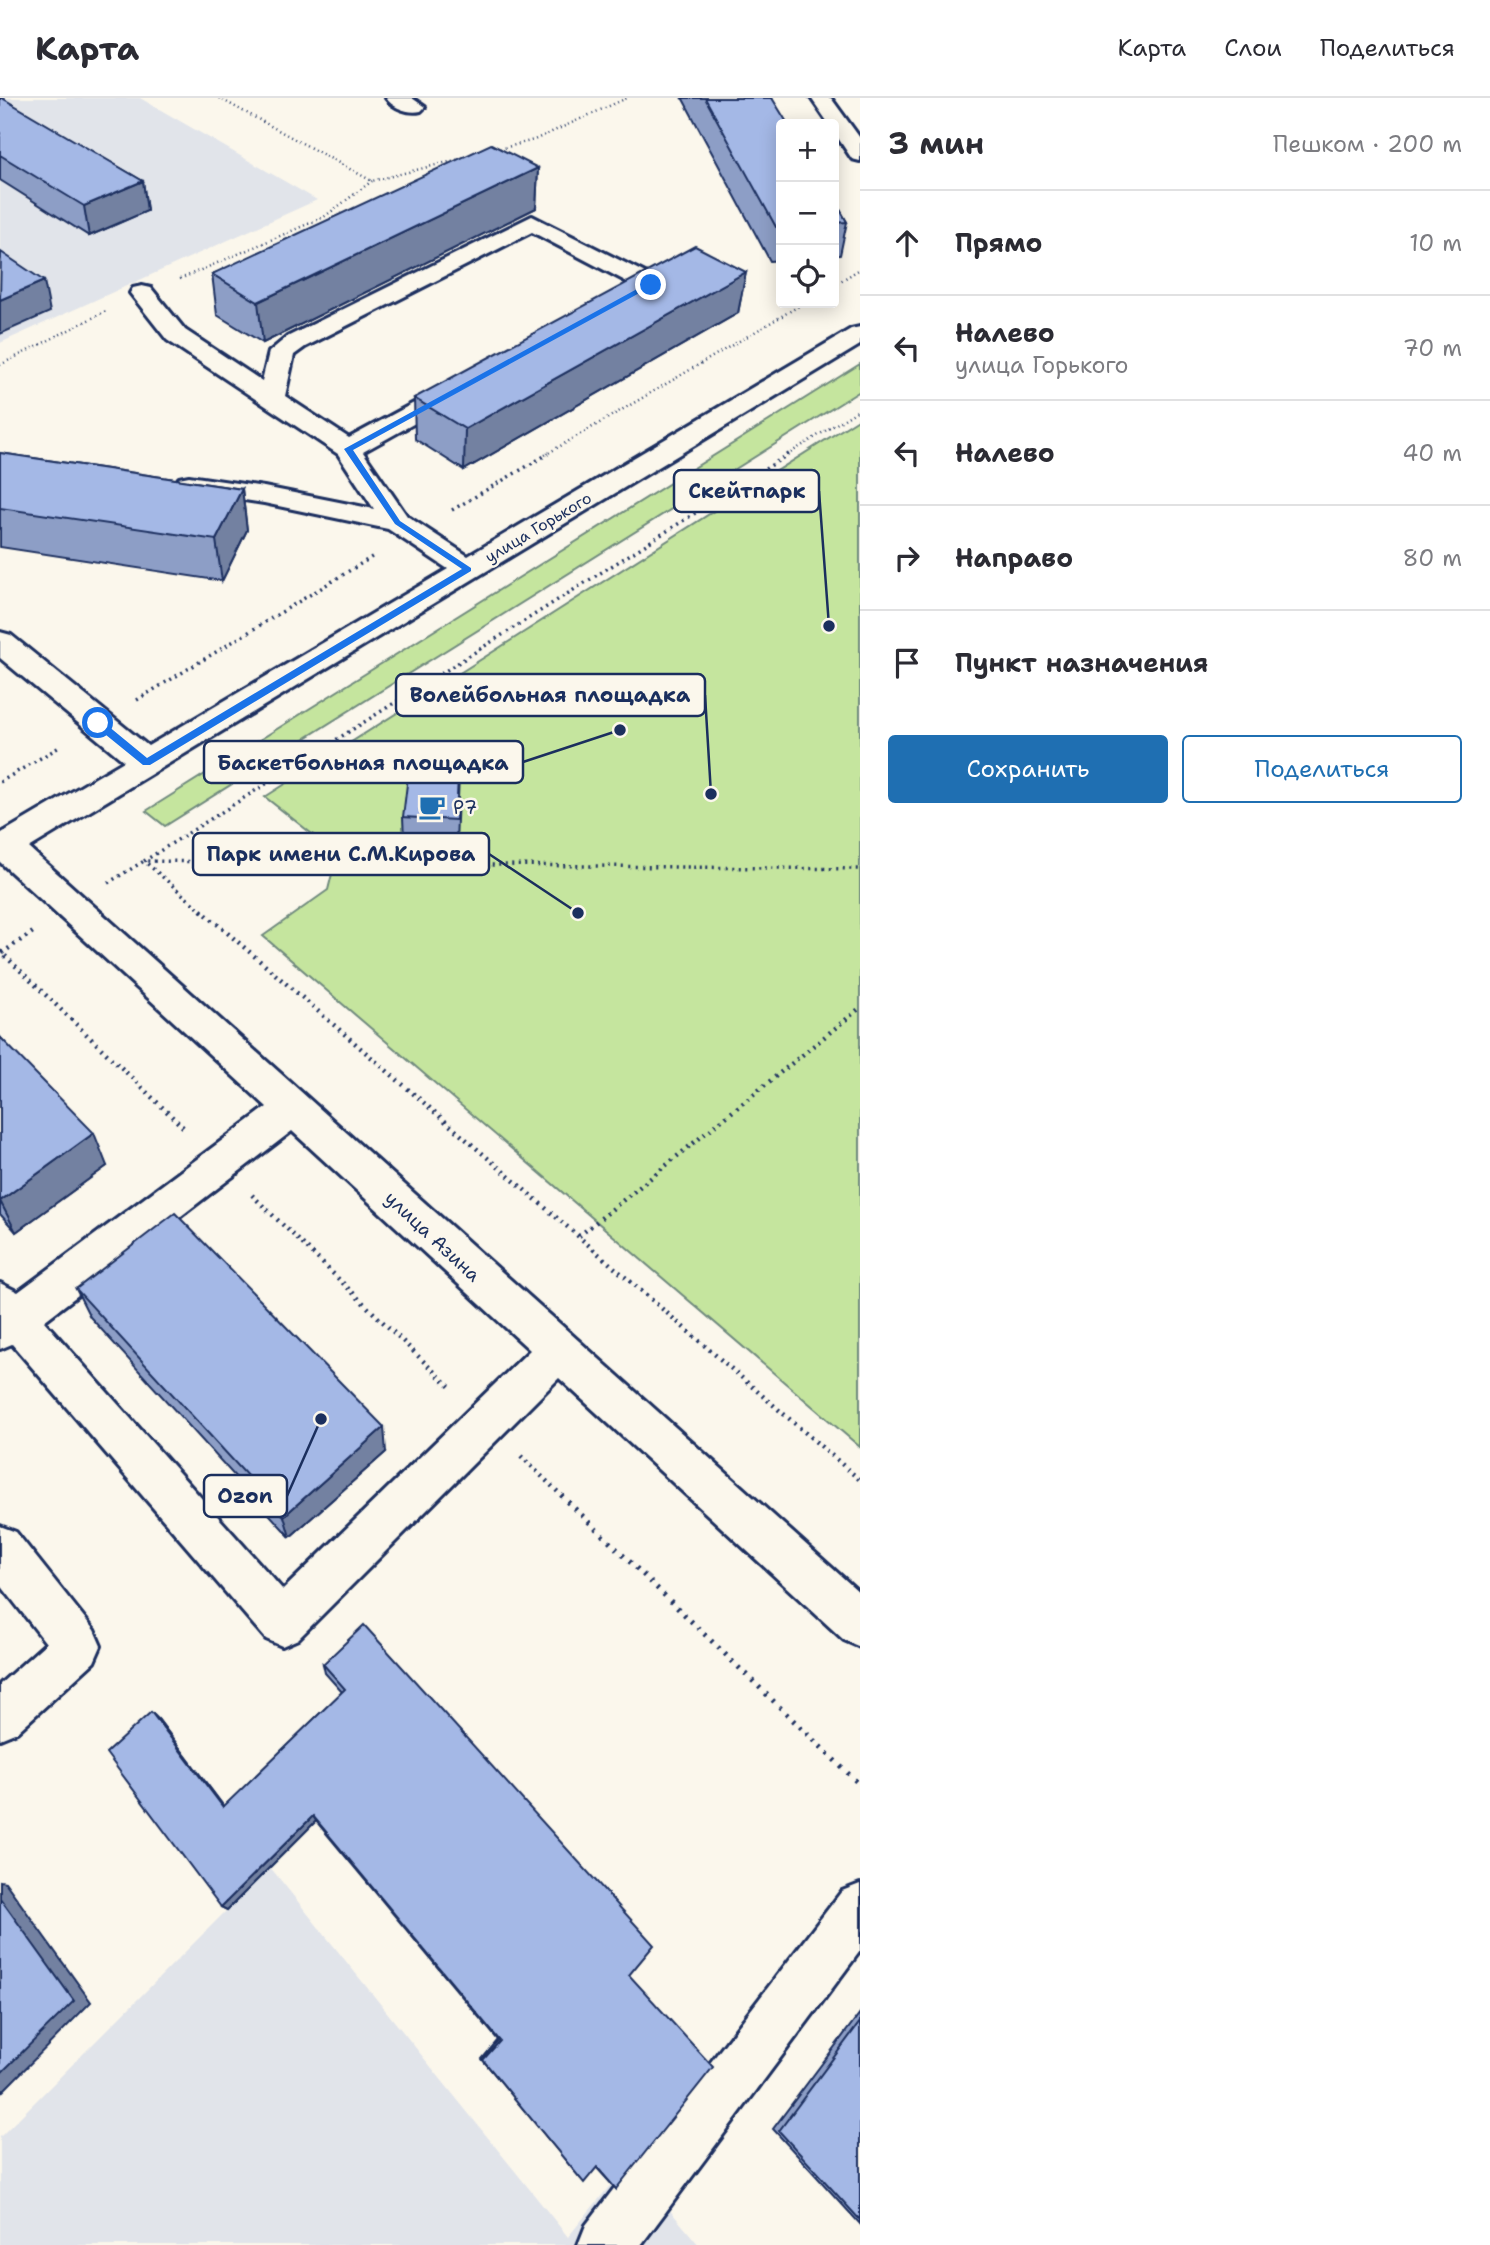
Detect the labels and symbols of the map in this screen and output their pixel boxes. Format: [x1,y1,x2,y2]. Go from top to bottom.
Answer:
route end [635,269,666,300]
callout: Скейтпарк [674,470,819,512]
text: Скейтпарк [688,477,806,505]
street label: улица Горького [481,487,595,568]
callout: Волейбольная площадка [396,674,705,716]
text: Волейбольная площадка [410,681,691,709]
route start [82,707,113,738]
callout: Баскетбольная площадка [204,741,523,783]
text: Баскетбольная площадка [217,749,509,777]
cafe icon: Р7 [417,792,447,822]
place label: Р7 [453,795,477,820]
callout: Парк имени С.М.Кирова [193,833,489,875]
text: Парк имени С.М.Кирова [207,840,476,868]
street label: улица Азина [380,1186,486,1287]
callout: Ozon [204,1475,287,1517]
text: Ozon [217,1482,273,1510]

